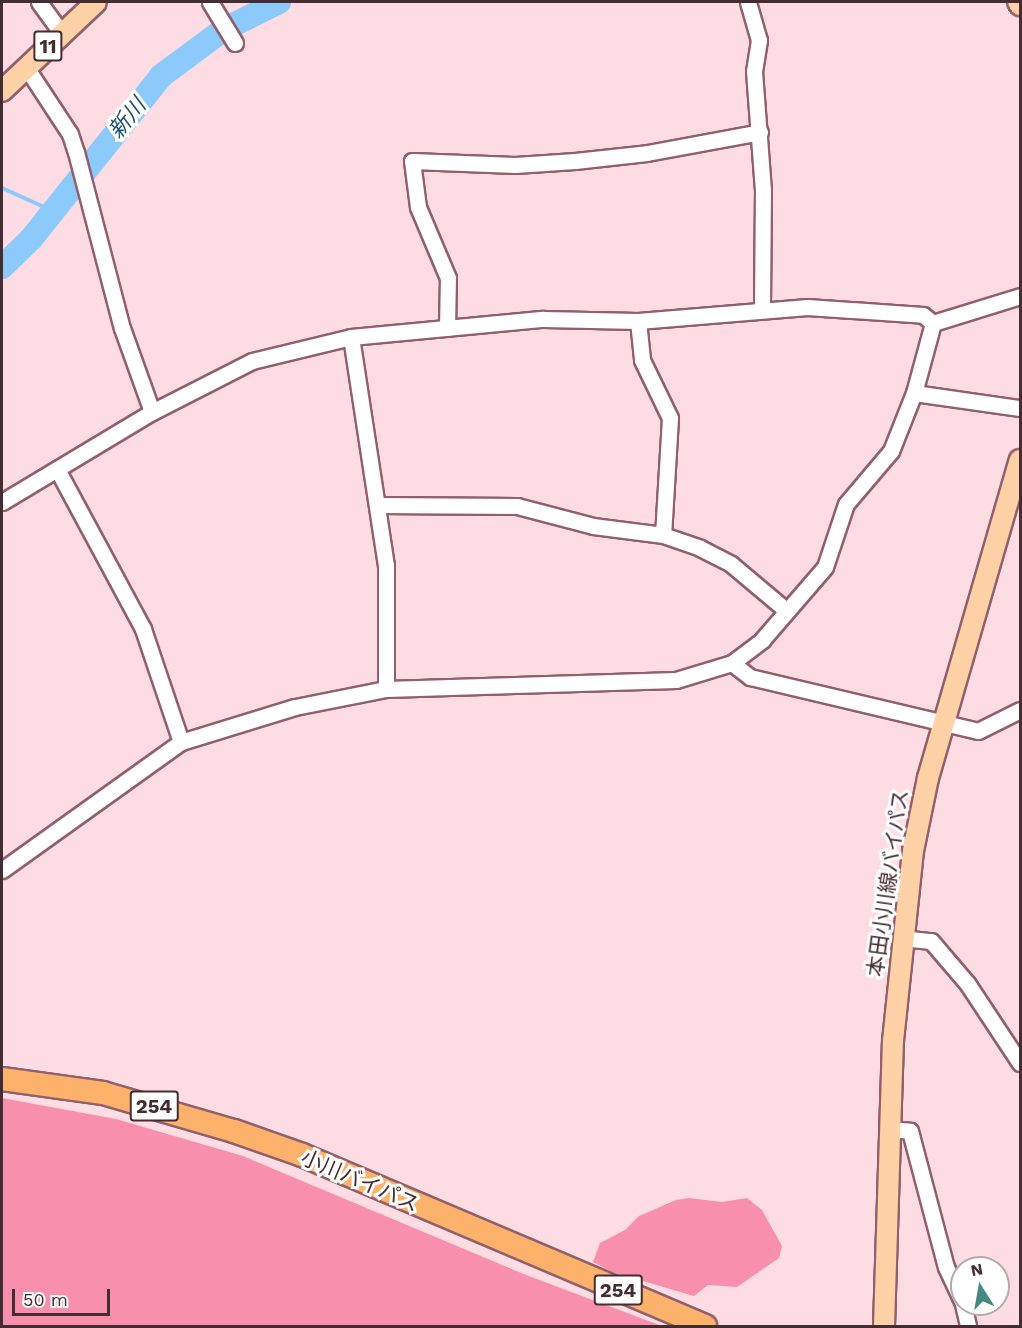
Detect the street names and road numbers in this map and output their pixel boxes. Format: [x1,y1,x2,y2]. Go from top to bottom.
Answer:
road number: 11 [33,29,63,63]
street label: 本田小川線バイパス [862,788,914,978]
road number: 254 [128,1089,180,1123]
street label: 小川バイパス [297,1145,423,1217]
road number: 254 [592,1273,644,1307]

